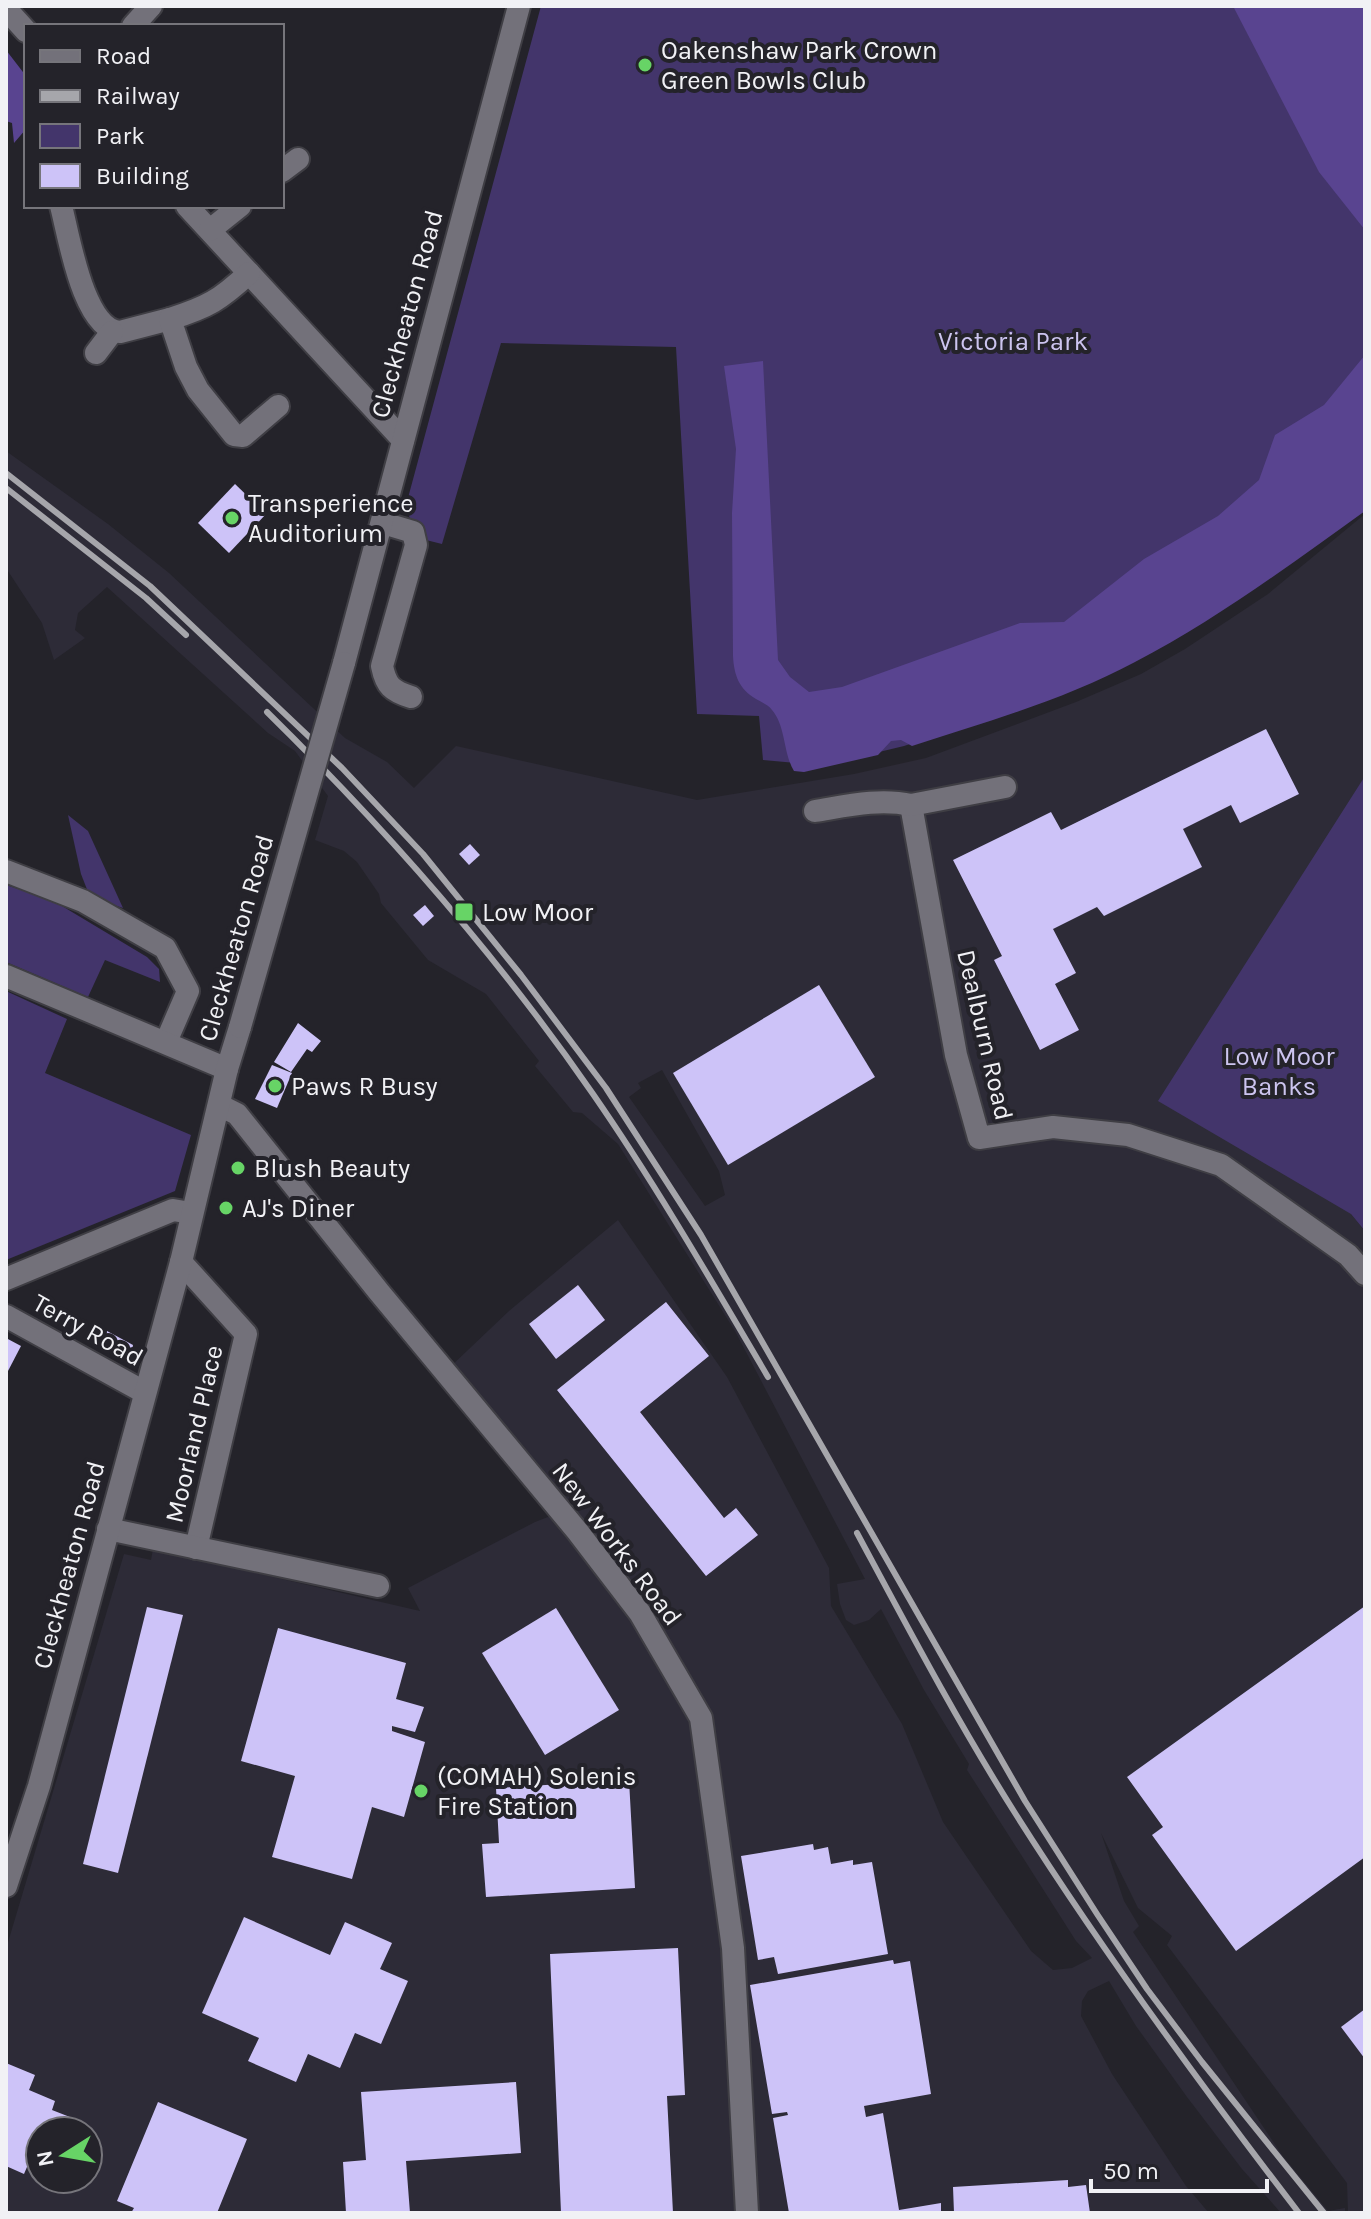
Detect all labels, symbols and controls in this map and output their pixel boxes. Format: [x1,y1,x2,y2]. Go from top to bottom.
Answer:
legend [24,24,284,208]
place label: Oakenshaw Park Crown Green Bowls Club [661,35,937,96]
text: Road [96,42,151,70]
marker: Oakenshaw Park Crown Green Bowls Club [636,56,654,74]
text: Railway [96,82,180,110]
text: Park [96,122,145,150]
text: Building [96,162,189,190]
street label: Cleckheaton Road [364,207,450,421]
park label: Victoria Park [938,326,1088,357]
place label: Transperience Auditorium [248,488,414,549]
marker: Transperience Auditorium [223,509,241,527]
street label: Cleckheaton Road [192,831,280,1045]
place label: Low Moor [482,897,594,928]
marker: Low Moor [453,901,475,923]
street label: Dealburn Road [950,947,1020,1123]
park label: Low Moor Banks [1223,1041,1335,1102]
place label: Paws R Busy [291,1071,438,1102]
marker: Paws R Busy [266,1077,284,1095]
place label: Blush Beauty [254,1153,410,1184]
marker: Blush Beauty [229,1159,247,1177]
place label: AJ's Diner [242,1193,355,1224]
marker: AJ's Diner [217,1199,235,1217]
street label: Terry Road [27,1287,149,1373]
street label: Moorland Place [158,1342,230,1526]
street label: New Works Road [545,1456,689,1632]
street label: Cleckheaton Road [26,1458,112,1672]
place label: (COMAH) Solenis Fire Station [437,1761,636,1822]
marker: (COMAH) Solenis Fire Station [412,1782,430,1800]
north arrow [24,2115,104,2195]
scale bar [1091,2143,1267,2193]
text: N [31,2148,60,2169]
text: 50 m [1103,2157,1159,2185]

